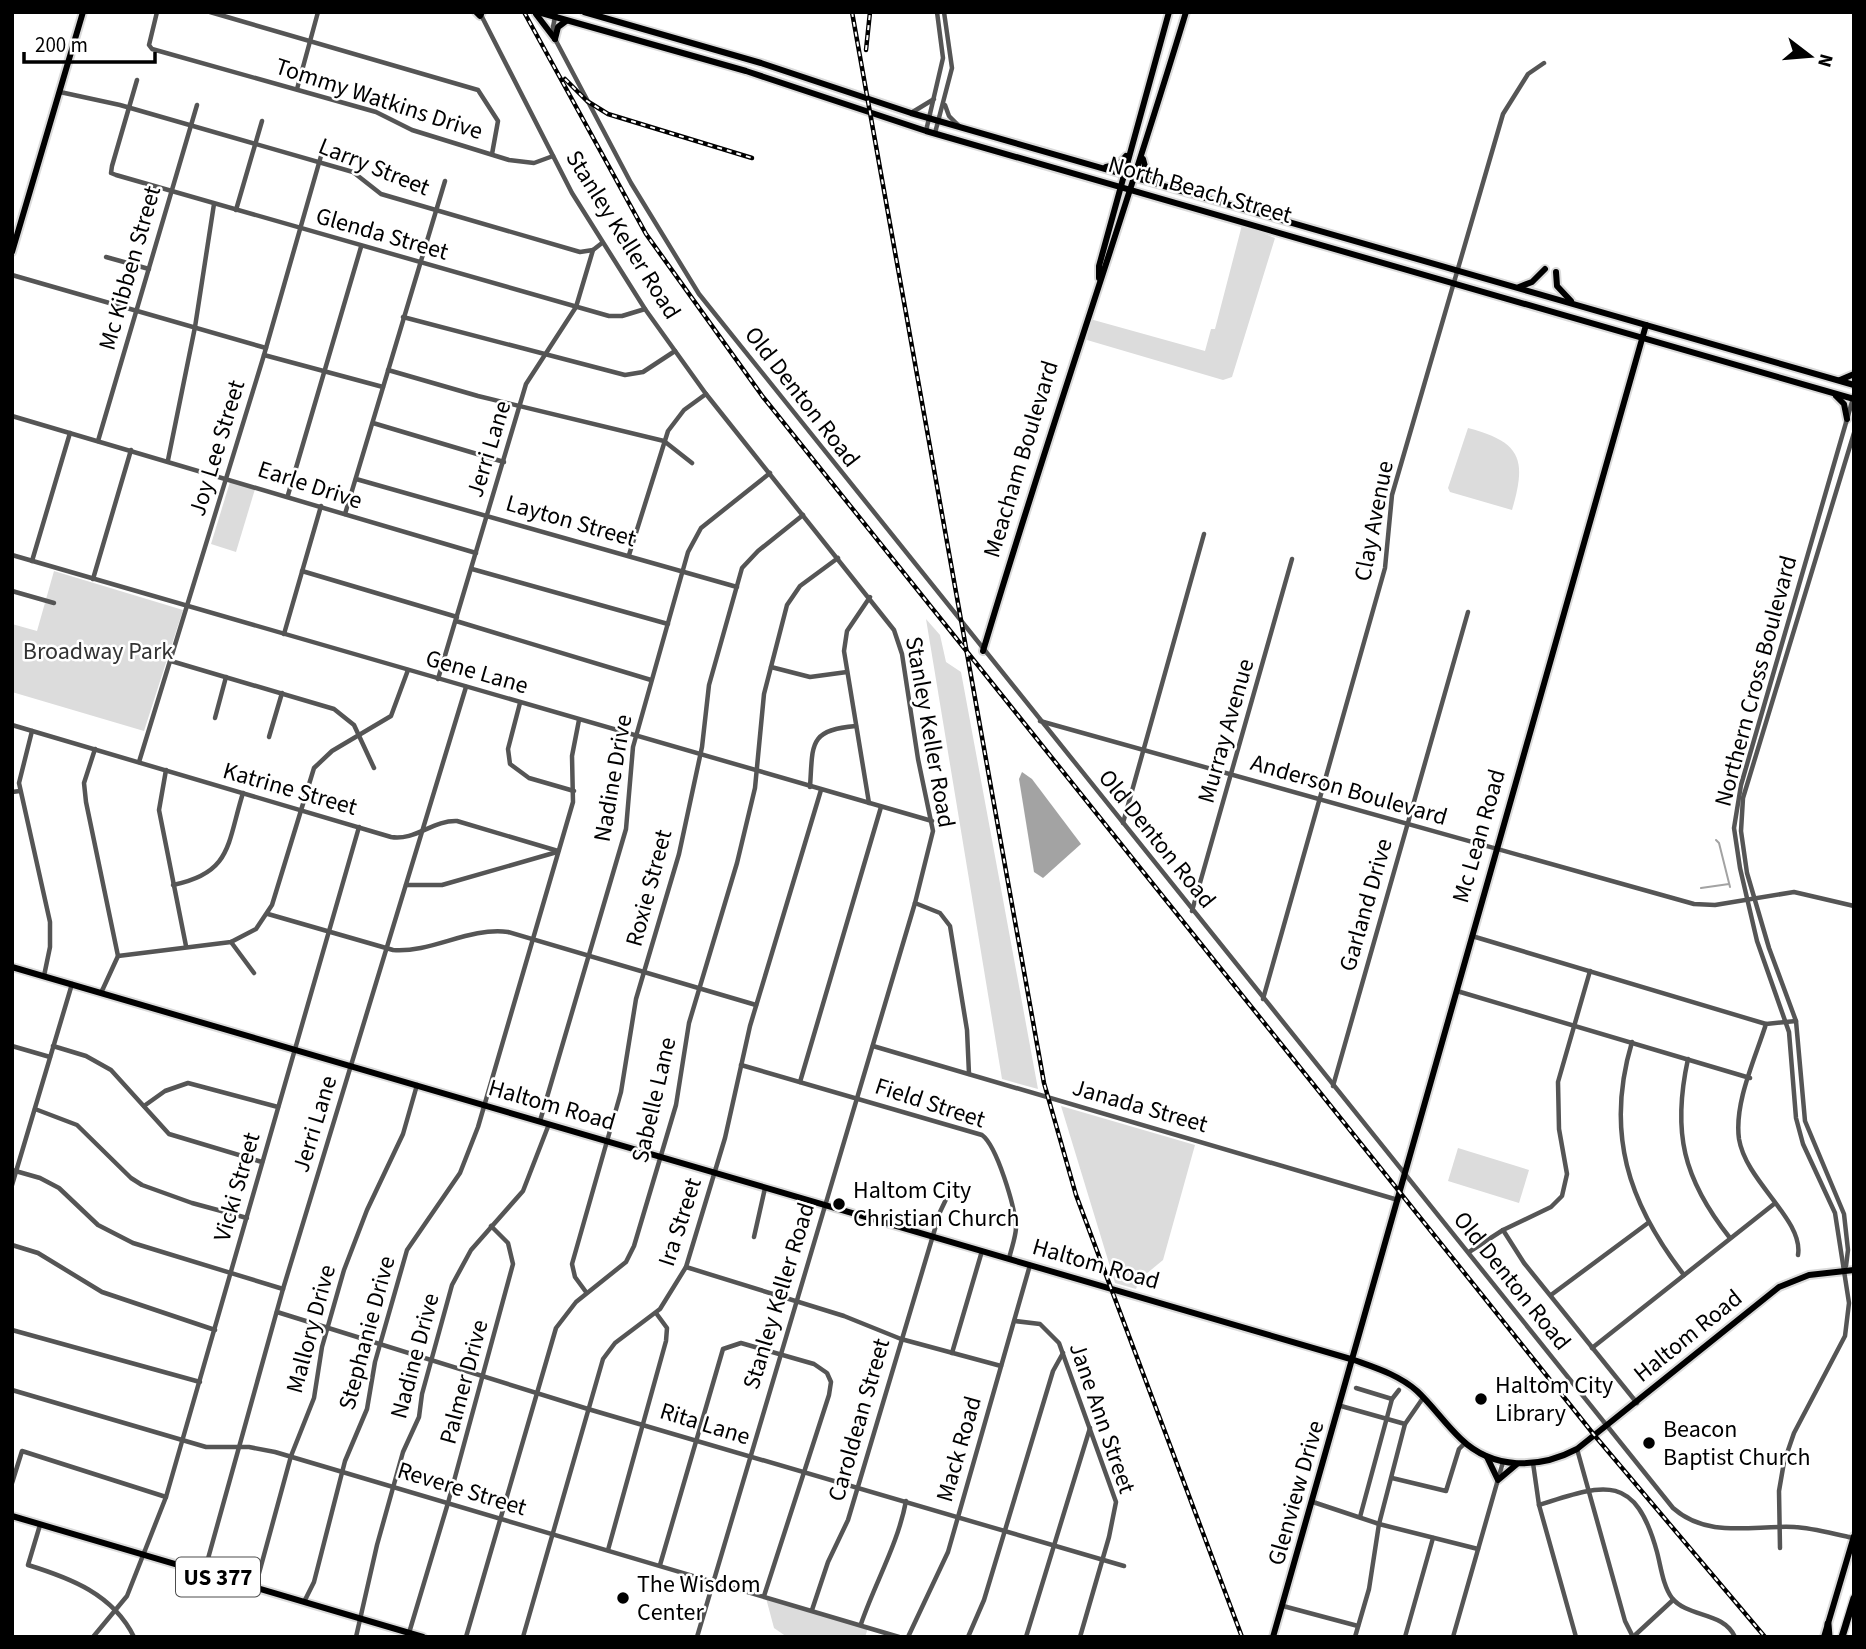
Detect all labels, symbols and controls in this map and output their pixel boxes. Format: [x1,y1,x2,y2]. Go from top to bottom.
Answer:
scale bar [24,21,156,65]
north arrow [1775,21,1845,91]
text: 200 m [35,30,88,60]
street label: Tommy Watkins Drive [271,49,487,149]
text: N [1810,50,1840,70]
street label: Larry Street [313,129,435,205]
street label: Stanley Keller Road [557,144,689,326]
street label: North Beach Street [1104,147,1296,233]
street label: Mc Kibben Street [90,182,170,354]
street label: Glenda Street [312,198,452,270]
street label: Old Denton Road [736,319,868,475]
street label: Meacham Boulevard [974,356,1068,562]
street label: Joy Lee Street [180,376,254,520]
street label: Jerri Lane [458,396,520,502]
street label: Earle Drive [253,452,367,518]
street label: Clay Avenue [1345,458,1403,584]
street label: Layton Street [502,486,640,556]
street label: Northern Cross Boulevard [1706,552,1806,810]
park label: Broadway Park [23,634,173,669]
street label: Stanley Keller Road [896,634,964,830]
street label: Gene Lane [422,641,532,703]
street label: Murray Avenue [1189,655,1263,807]
street label: Nadine Drive [585,712,641,844]
street label: Anderson Boulevard [1247,745,1451,835]
street label: Katrine Street [219,753,361,825]
street label: Old Denton Road [1090,762,1224,916]
street label: Mc Lean Road [1443,765,1515,907]
street label: Roxie Street [617,826,681,950]
street label: Garland Drive [1330,834,1402,976]
street label: Sabelle Lane [623,1034,685,1166]
street label: Field Street [870,1069,990,1137]
street label: Haltom Road [484,1070,620,1140]
street label: Janada Street [1068,1070,1212,1142]
street label: Jerri Lane [284,1071,346,1177]
street label: Vicki Street [205,1128,269,1246]
street label: Ira Street [649,1173,711,1271]
place label: Haltom City Christian Church [853,1173,1020,1236]
marker: Haltom City Christian Church [831,1196,847,1212]
street label: Stanley Keller Road [734,1198,824,1394]
street label: Old Denton Road [1445,1204,1579,1358]
street label: Haltom Road [1028,1229,1164,1299]
street label: Stephanie Drive [330,1252,404,1414]
street label: Mallory Drive [277,1261,345,1397]
street label: Haltom Road [1626,1281,1750,1391]
street label: Nadine Drive [381,1289,449,1423]
street label: Palmer Drive [431,1316,497,1448]
street label: Caroldean Street [819,1334,899,1506]
street label: Jane Ann Street [1060,1338,1144,1498]
place label: Haltom City Library [1495,1368,1613,1431]
marker: Haltom City Library [1473,1391,1489,1407]
street label: Mack Road [927,1392,991,1506]
street label: Rita Lane [655,1394,755,1454]
place label: Beacon Baptist Church [1663,1412,1811,1475]
street label: Glenview Drive [1259,1416,1333,1570]
marker: Beacon Baptist Church [1641,1435,1657,1451]
street label: Revere Street [393,1453,531,1525]
road number: US 377 [176,1558,260,1596]
place label: The Wisdom Center [637,1567,761,1630]
marker: The Wisdom Center [615,1590,631,1606]

